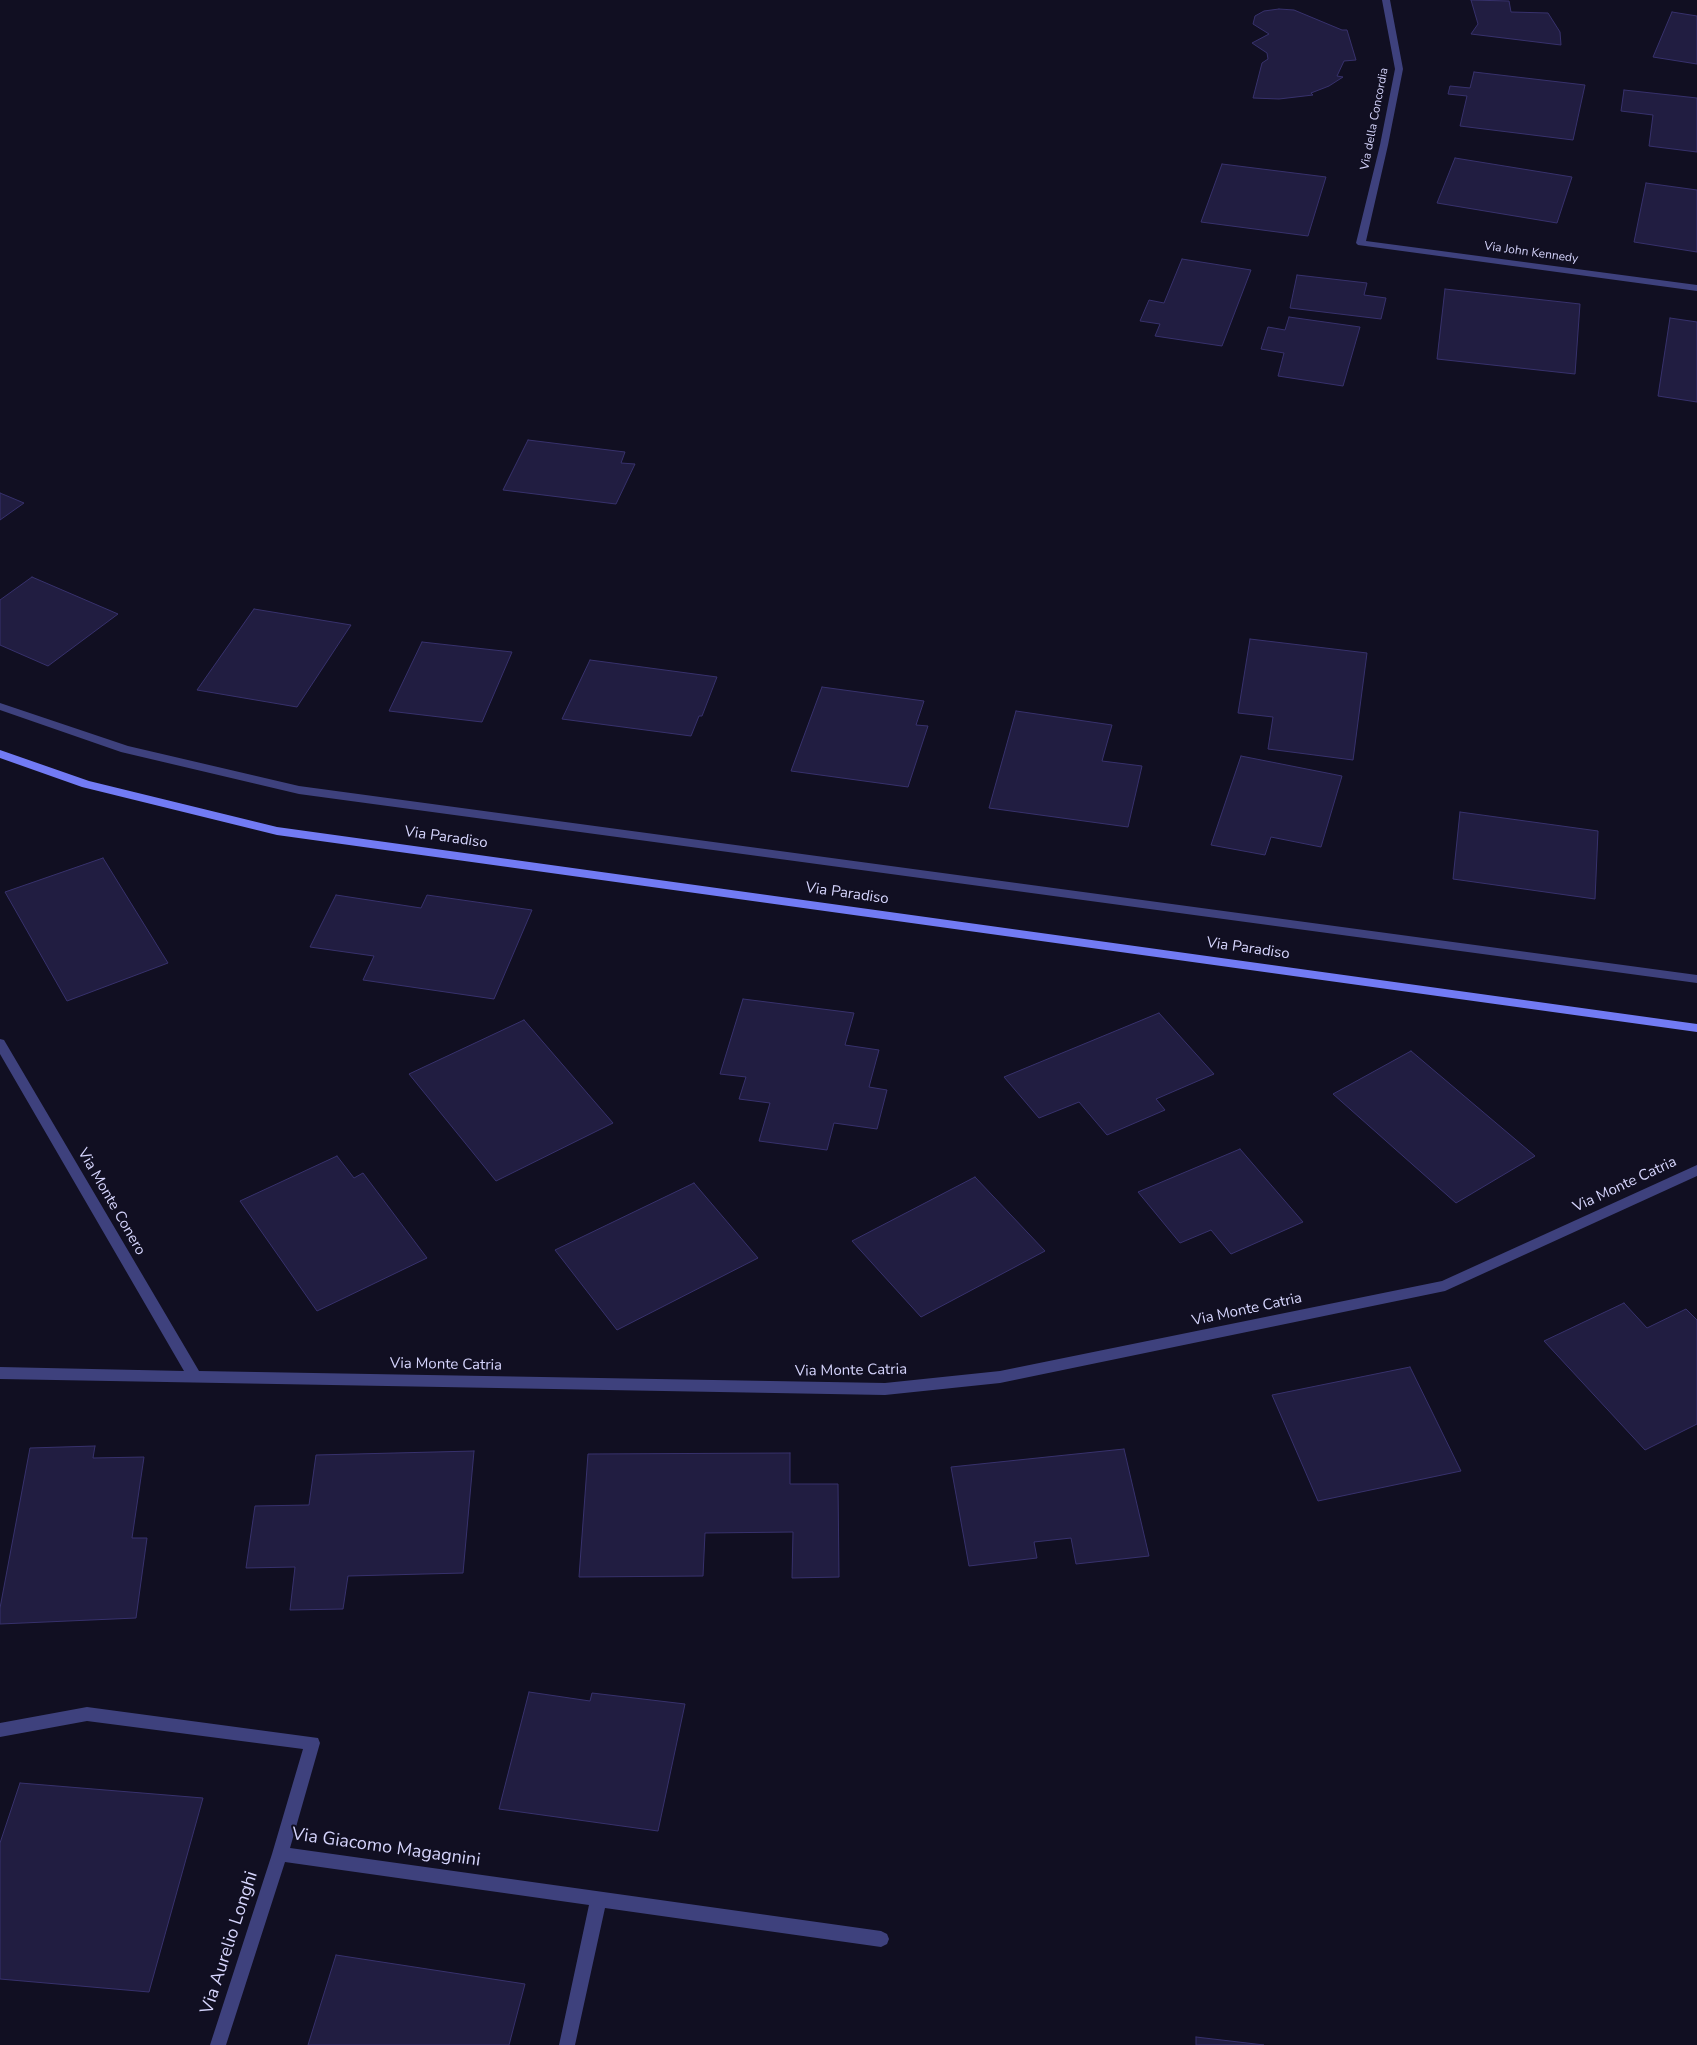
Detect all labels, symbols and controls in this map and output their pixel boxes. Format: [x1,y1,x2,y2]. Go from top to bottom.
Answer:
street label: Via della Concordia [1358,67,1392,171]
street label: Via John Kennedy [1483,239,1579,267]
street label: Via Paradiso [403,823,489,853]
street label: Via Paradiso [804,879,890,909]
street label: Via Paradiso [1205,934,1291,964]
street label: Via Monte Conero [73,1145,149,1259]
street label: Via Monte Catria [1570,1153,1680,1217]
street label: Via Monte Catria [1190,1290,1304,1330]
street label: Via Monte Catria [390,1355,502,1375]
street label: Via Monte Catria [795,1361,907,1381]
street label: Via Giacomo Magagnini [290,1824,482,1872]
street label: Via Aurelio Longhi [197,1869,263,2017]

